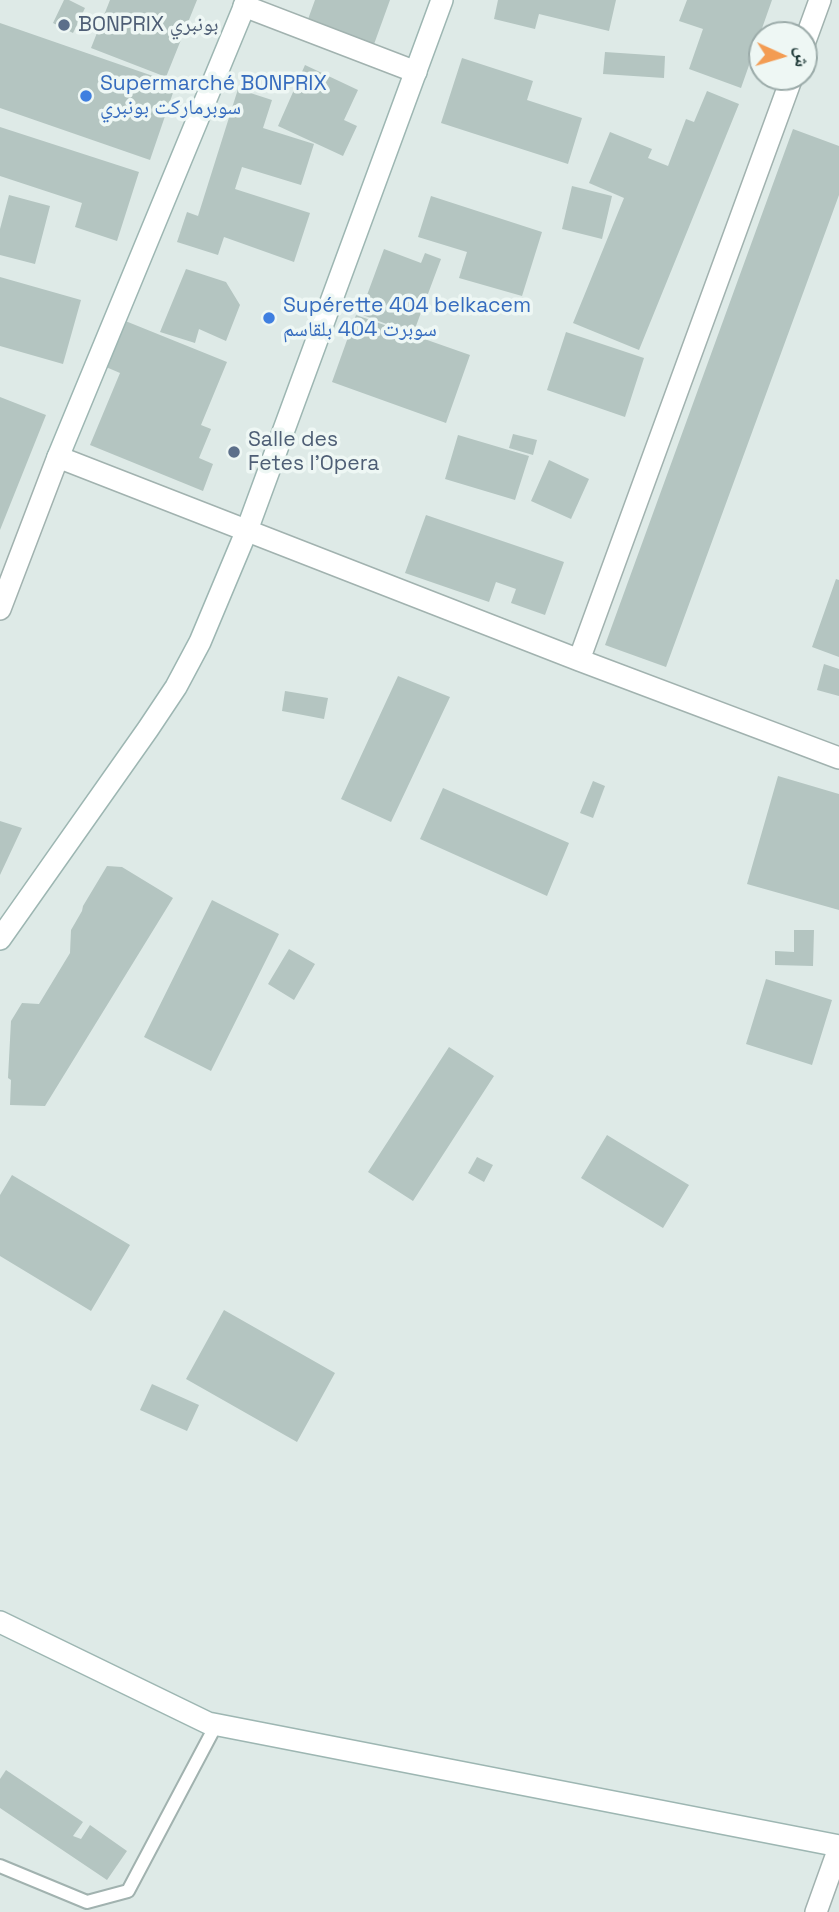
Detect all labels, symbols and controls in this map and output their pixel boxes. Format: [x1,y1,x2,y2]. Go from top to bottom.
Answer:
place label: BONPRIX بونبري [78,12,219,38]
marker: BONPRIX بونبري [56,17,72,33]
north arrow [748,21,818,91]
text: ش [789,46,816,68]
place label: Supermarché BONPRIX سوبرماركت بونبري [100,71,327,121]
marker: Supermarché BONPRIX سوبرماركت بونبري [78,88,94,104]
place label: Supérette 404 belkacem سوبرت 404 بلقاسم [283,293,531,343]
marker: Supérette 404 belkacem سوبرت 404 بلقاسم [261,310,277,326]
place label: Salle des Fetes l'Opera [248,427,379,477]
marker: Salle des Fetes l'Opera [226,444,242,460]

